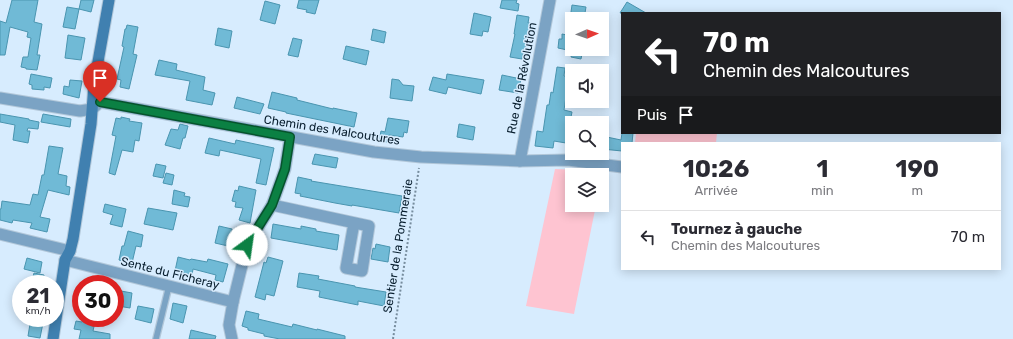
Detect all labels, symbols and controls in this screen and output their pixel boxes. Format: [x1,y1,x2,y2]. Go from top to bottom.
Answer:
north arrow [565,12,609,56]
map controls [565,12,609,212]
street label: Rue de la Révolution [504,21,540,135]
text: 70 m [703,26,770,59]
icon: left [637,28,689,80]
text: Chemin des Malcoutures [703,60,910,82]
pin [83,61,117,102]
button: sound [565,64,609,108]
icon: arrive [89,67,111,89]
icon: arrive [675,104,697,126]
text: Puis [637,106,667,124]
street label: Chemin des Malcoutures [263,112,401,148]
button: search [565,116,609,160]
text: 10:26 [683,155,749,183]
text: 1 [816,155,828,183]
text: 190 [896,155,939,183]
button: layers [565,168,609,212]
street label: Sentier de la Pommeraie [380,178,416,314]
text: Arrivée [694,183,738,198]
text: min [811,183,834,198]
text: m [912,183,923,198]
text: Tournez à gauche [671,220,802,238]
position arrow [226,224,268,266]
icon: left [637,226,659,248]
text: 70 m [951,228,985,246]
text: Chemin des Malcoutures [671,238,820,253]
street label: Sente du Ficheray [119,254,221,292]
speed limit sign: 30 [72,275,124,327]
text: 21 [27,284,49,308]
text: km/h [26,305,50,317]

